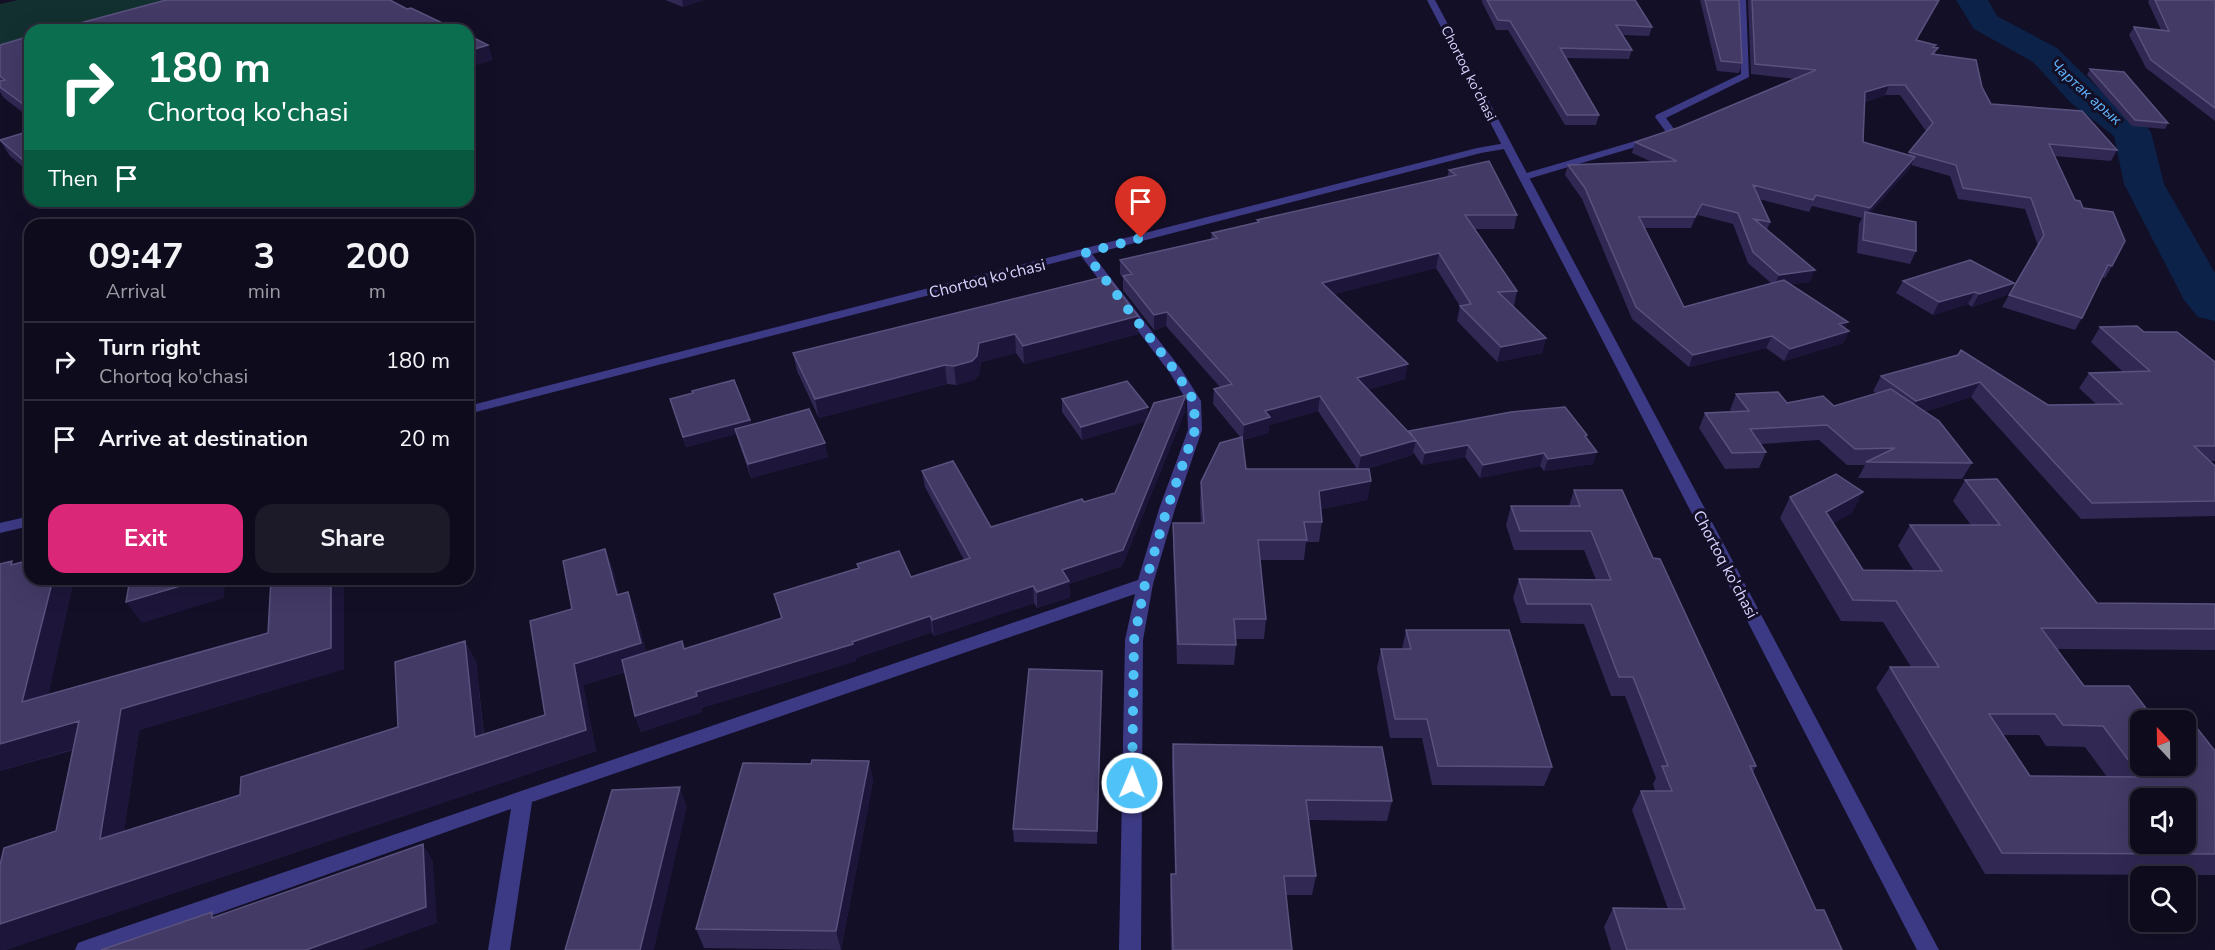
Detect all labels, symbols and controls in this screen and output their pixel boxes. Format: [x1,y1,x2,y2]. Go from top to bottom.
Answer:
street label: Chortoq ko'chasi [1436,22,1501,124]
text: 180 m [147,40,271,97]
icon: right [48,48,126,126]
water label: Чартак арык [2046,55,2127,130]
text: Chortoq ko'chasi [147,94,348,131]
icon: arrive [110,162,143,195]
text: Then [48,164,98,194]
pin [1115,176,1166,238]
icon: arrive [1124,185,1157,218]
text: 09:47 [88,232,184,281]
text: 3 [253,232,275,281]
text: 200 [345,232,410,281]
street label: Chortoq ko'chasi [927,254,1048,304]
text: Arrival [106,278,166,305]
text: min [248,278,281,305]
text: m [369,278,386,305]
text: Turn right [99,333,200,363]
icon: right [48,345,81,378]
text: 180 m [386,346,450,376]
text: Chortoq ko'chasi [99,363,248,390]
icon: arrive [48,423,81,456]
text: Arrive at destination [99,424,308,454]
text: 20 m [399,424,450,454]
button: Exit [48,504,243,573]
button: Share [255,504,450,573]
street label: Chortoq ko'chasi [1687,507,1763,622]
north arrow [2130,710,2196,776]
map controls [2130,710,2196,932]
position arrow [1100,751,1164,815]
button: sound [2130,788,2196,854]
button: search [2130,866,2196,932]

